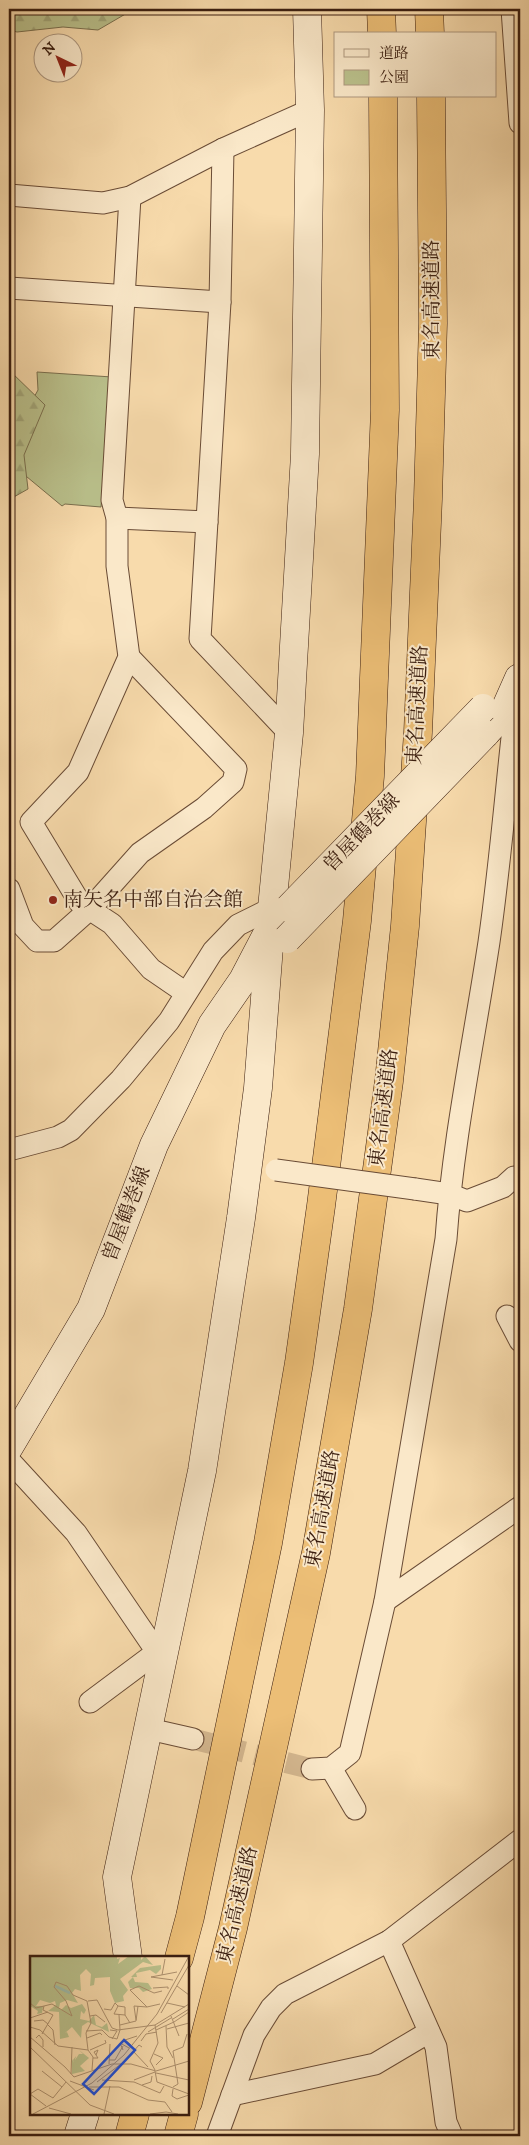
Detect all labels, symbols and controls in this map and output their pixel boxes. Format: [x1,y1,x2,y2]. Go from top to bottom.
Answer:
north arrow [32,32,82,82]
legend [334,32,496,98]
text: N [39,38,61,60]
text: 道路 [379,44,409,63]
text: 公園 [379,68,409,87]
street label: 東名高速道路 [420,240,445,360]
street label: 東名高速道路 [402,644,434,766]
street label: 曽屋鶴巻線 [318,788,406,878]
place label: 南矢名中部自治会館 [63,888,243,913]
marker: 南矢名中部自治会館 [47,894,59,906]
street label: 東名高速道路 [364,1047,404,1169]
street label: 曽屋鶴巻線 [97,1163,157,1265]
street label: 東名高速道路 [300,1448,346,1570]
street label: 東名高速道路 [212,1844,264,1966]
inset map [30,1956,189,2115]

